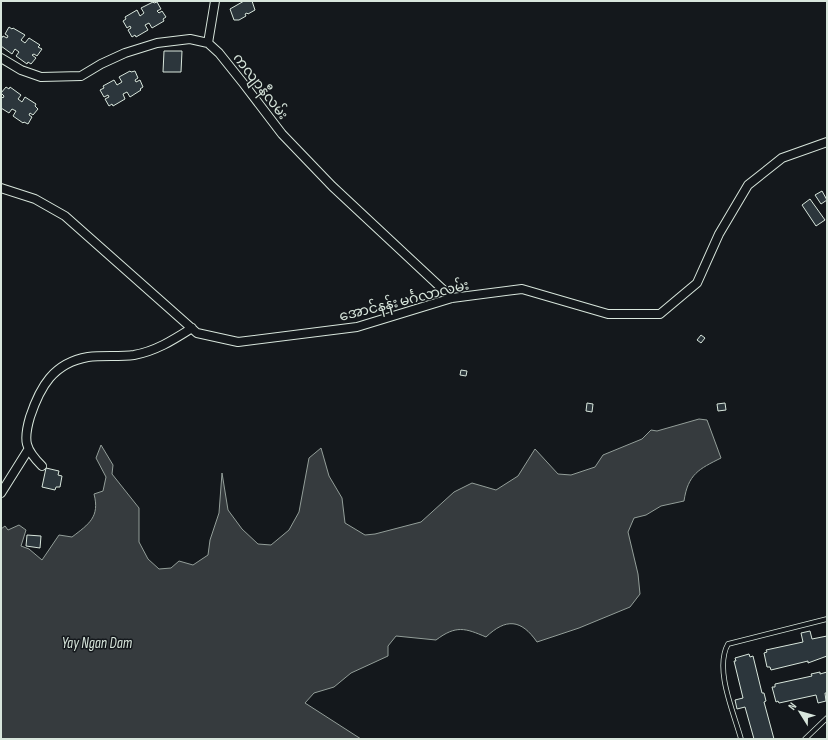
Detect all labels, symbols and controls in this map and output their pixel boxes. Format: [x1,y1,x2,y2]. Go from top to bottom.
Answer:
street label: ကလျာနီလမ်း [227,49,293,125]
street label: အောင်နန်း မင်္ဂလာလမ်း [337,274,471,328]
water label: Yay Ngan Dam [62,634,133,653]
north arrow [780,692,820,732]
text: N [785,700,799,713]

